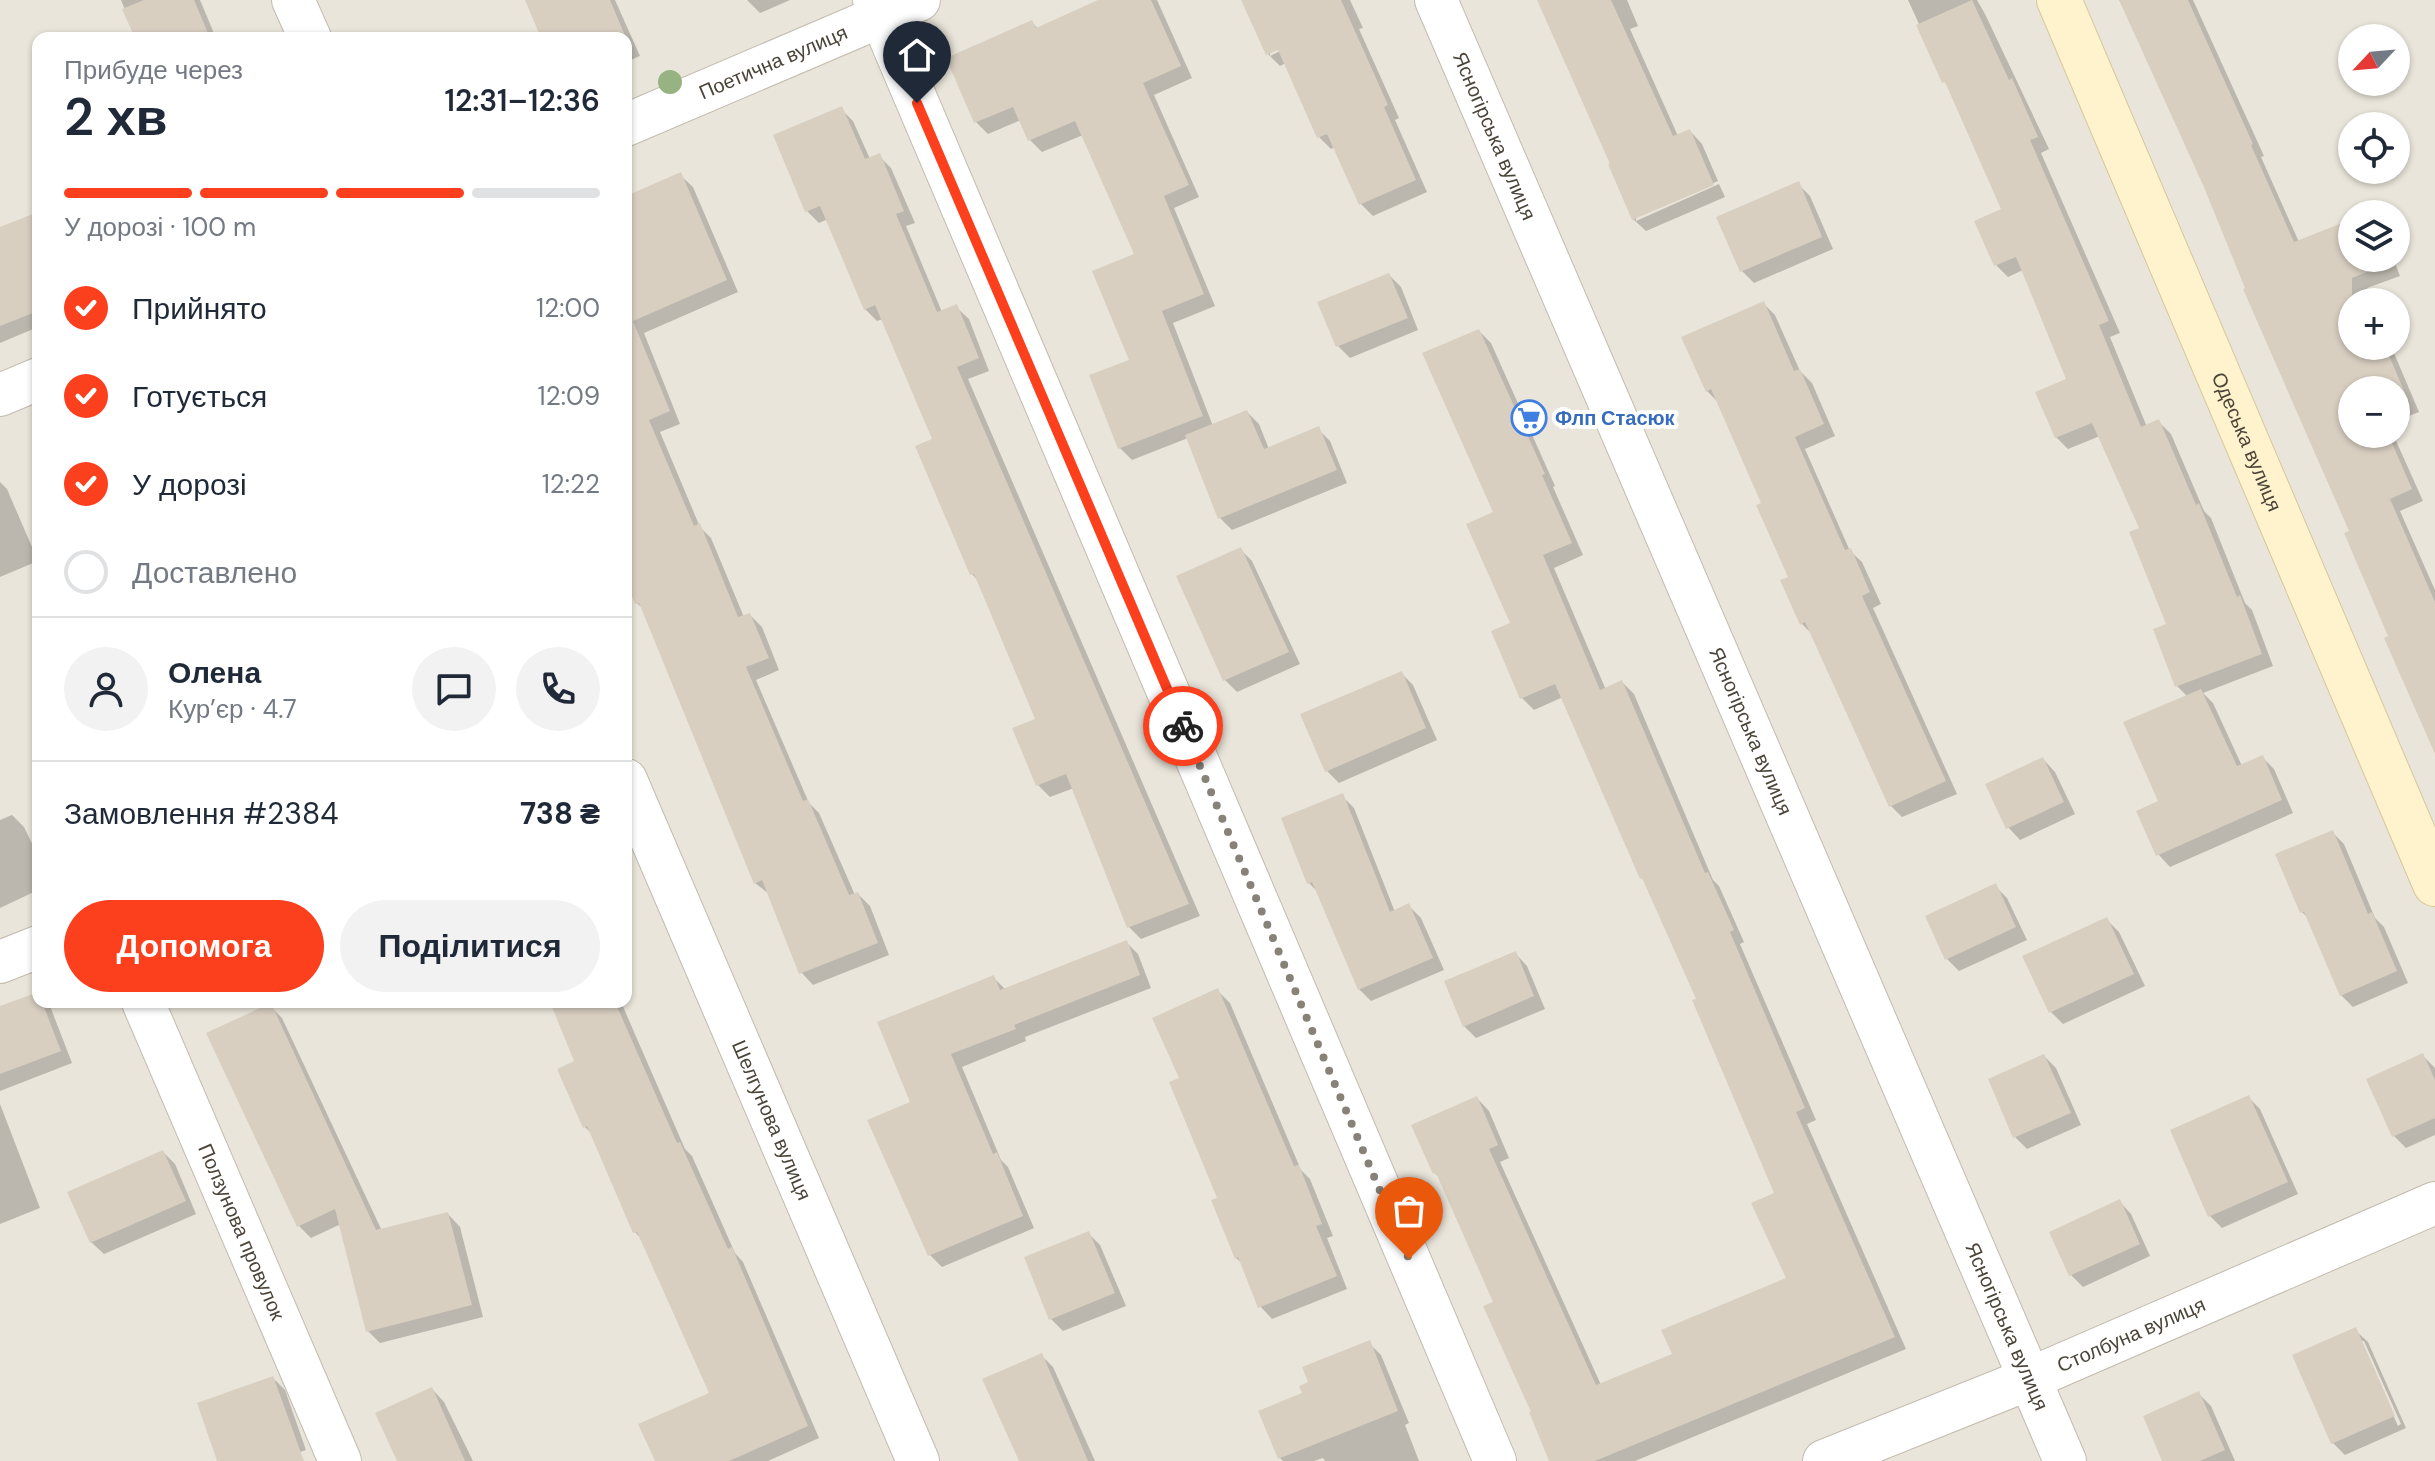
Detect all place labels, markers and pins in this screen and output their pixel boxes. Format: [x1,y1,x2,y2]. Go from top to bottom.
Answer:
pin [883,21,951,103]
supermarket icon: Флп Стасюк [1510,399,1548,437]
place label: Флп Стасюк [1555,405,1676,431]
pin [1375,1177,1443,1259]

